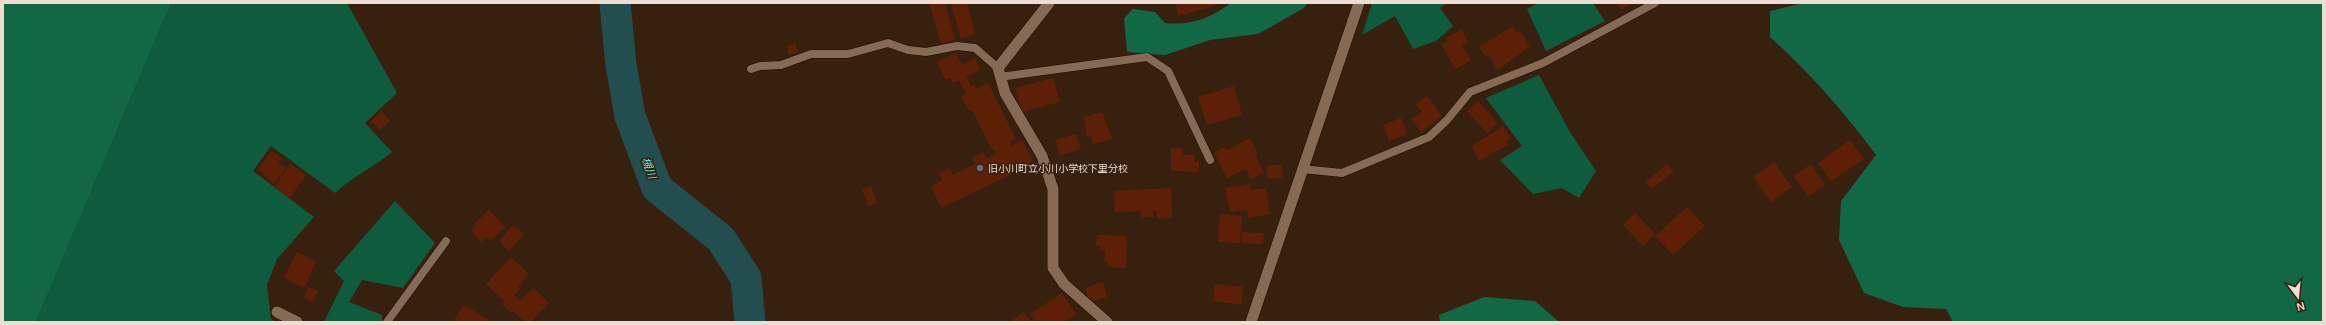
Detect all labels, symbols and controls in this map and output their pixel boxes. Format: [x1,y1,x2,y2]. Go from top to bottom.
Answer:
water label: 槻川 [640,156,659,181]
marker: 旧小川町立小川小学校下里分校 [975,163,985,173]
place label: 旧小川町立小川小学校下里分校 [988,163,1128,174]
north arrow [2278,277,2318,317]
text: N [2295,300,2306,313]

